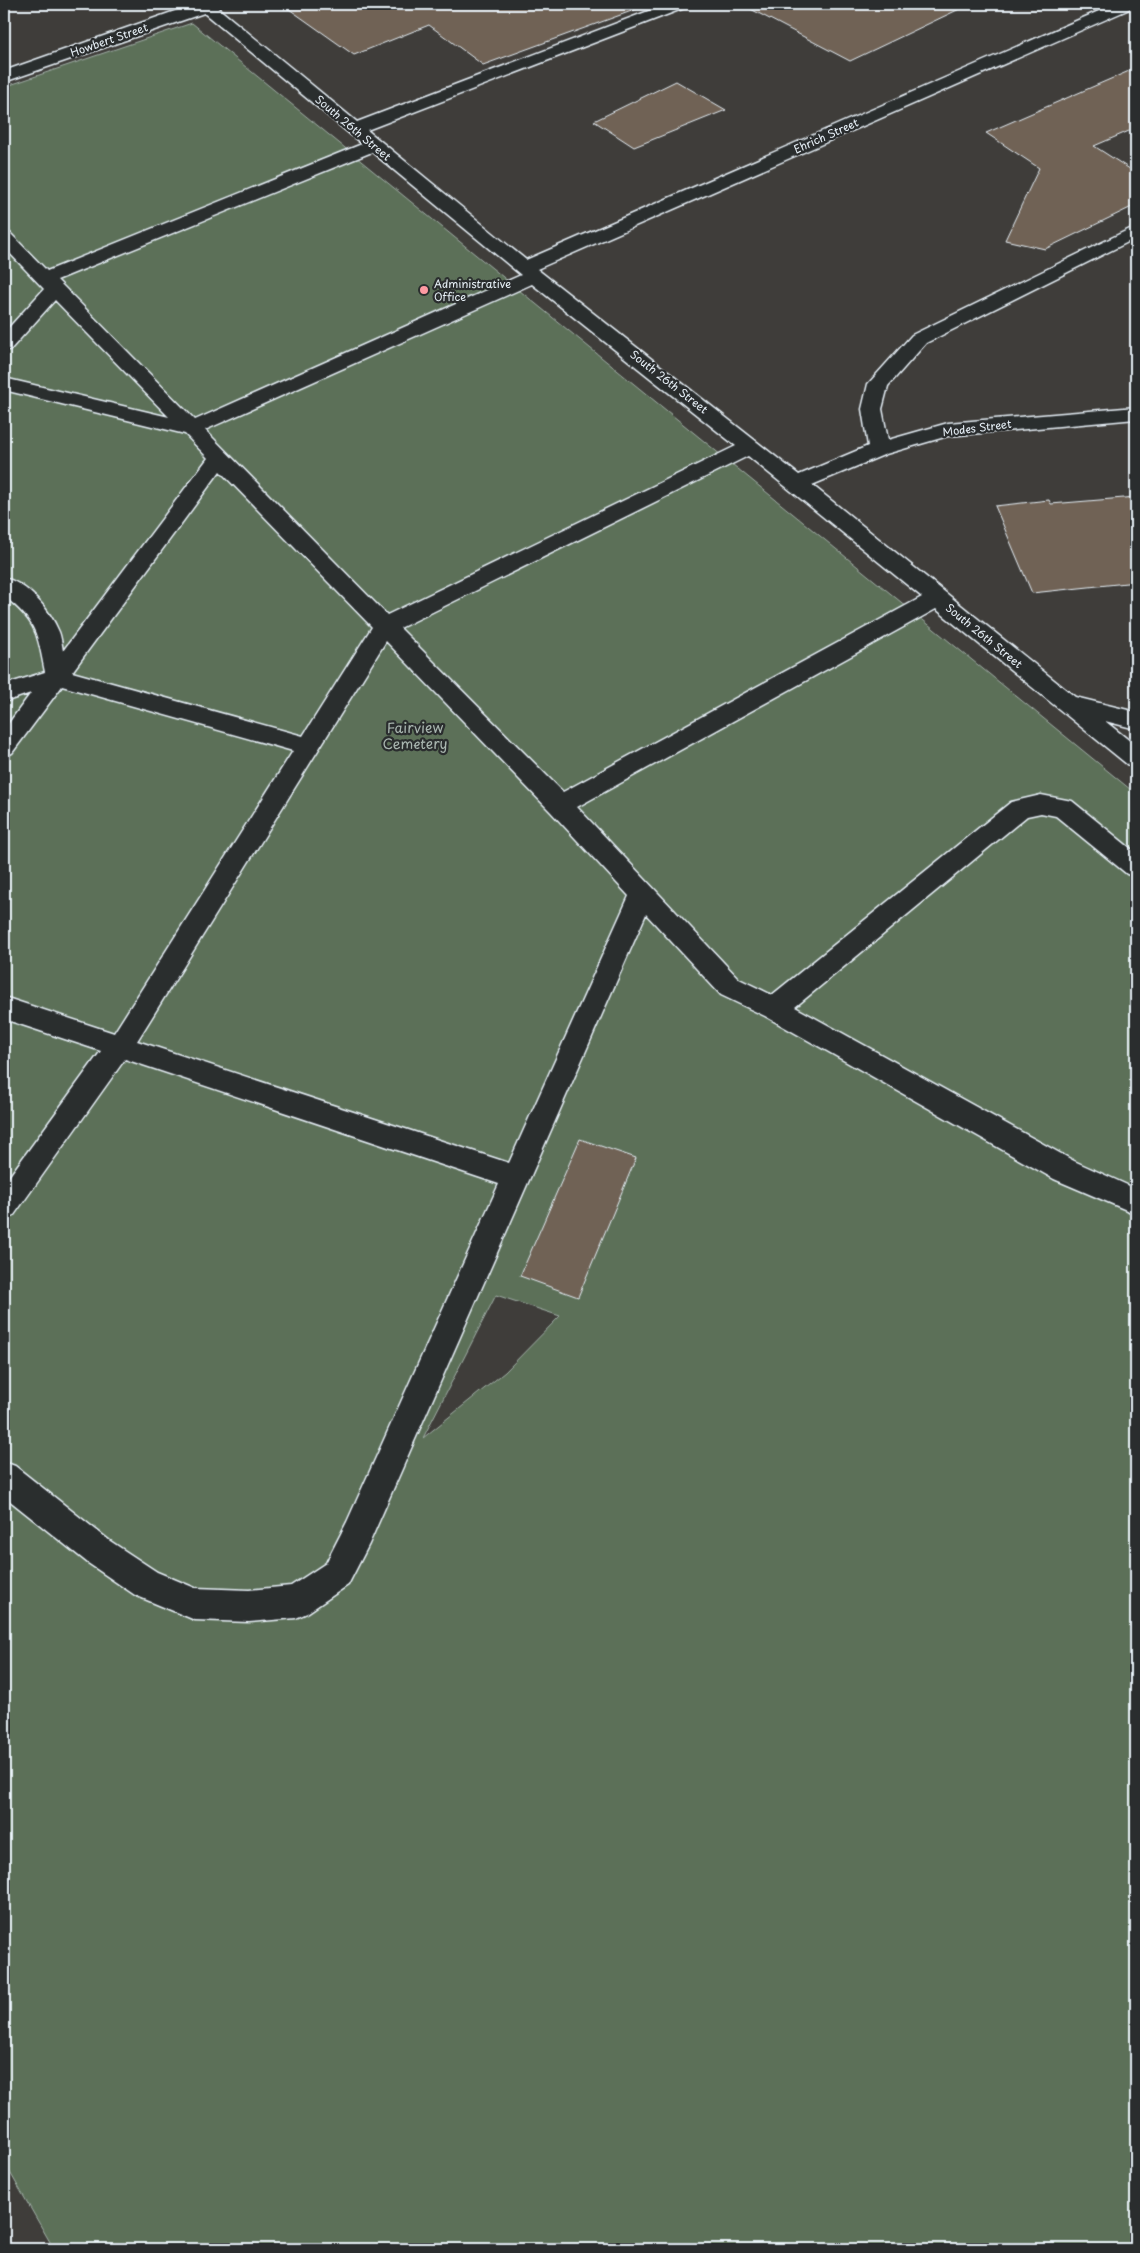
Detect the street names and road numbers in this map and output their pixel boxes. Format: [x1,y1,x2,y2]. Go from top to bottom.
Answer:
street label: Howbert Street [68,18,150,61]
street label: South 26th Street [312,91,395,165]
street label: Ehrich Street [791,113,861,157]
street label: South 26th Street [627,346,712,418]
street label: Modes Street [941,415,1013,440]
street label: South 26th Street [942,599,1027,672]

